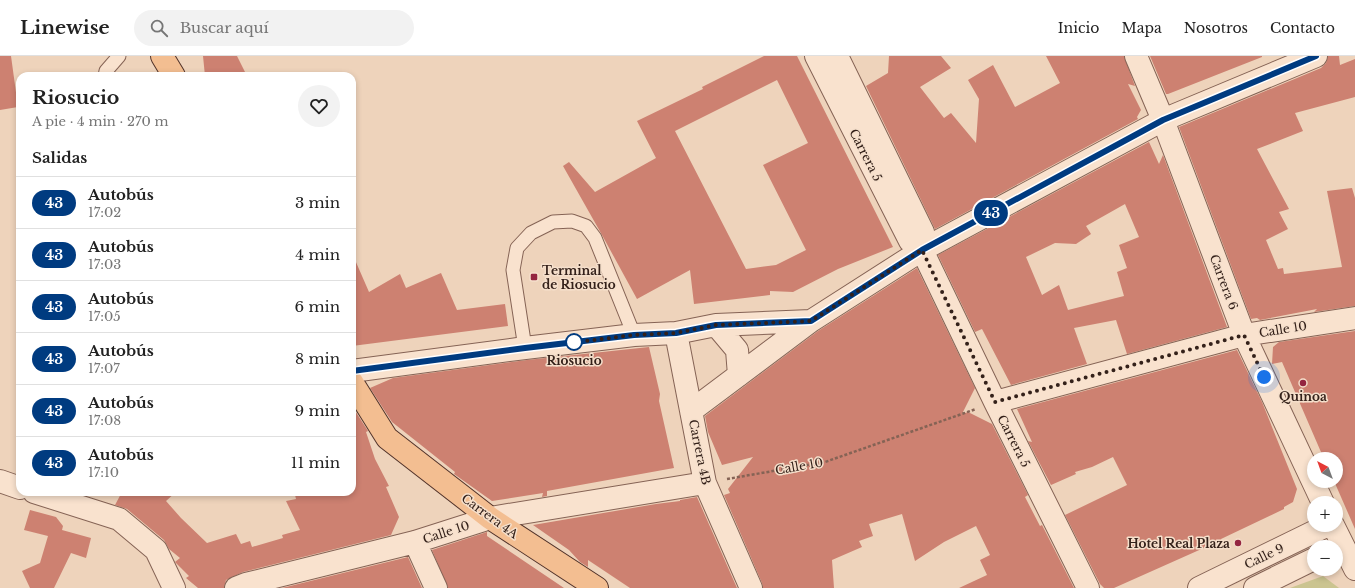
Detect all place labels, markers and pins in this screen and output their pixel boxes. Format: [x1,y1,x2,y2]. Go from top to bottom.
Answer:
place label: Terminal de Riosucio [542,263,616,292]
marker: Terminal de Riosucio [529,272,539,282]
marker: Riosucio [565,333,583,351]
place label: Riosucio [546,353,602,368]
marker: Quinoa [1298,378,1308,388]
place label: Quinoa [1279,389,1327,404]
place label: Hotel Real Plaza [1127,536,1230,551]
marker: Hotel Real Plaza [1233,538,1243,548]

